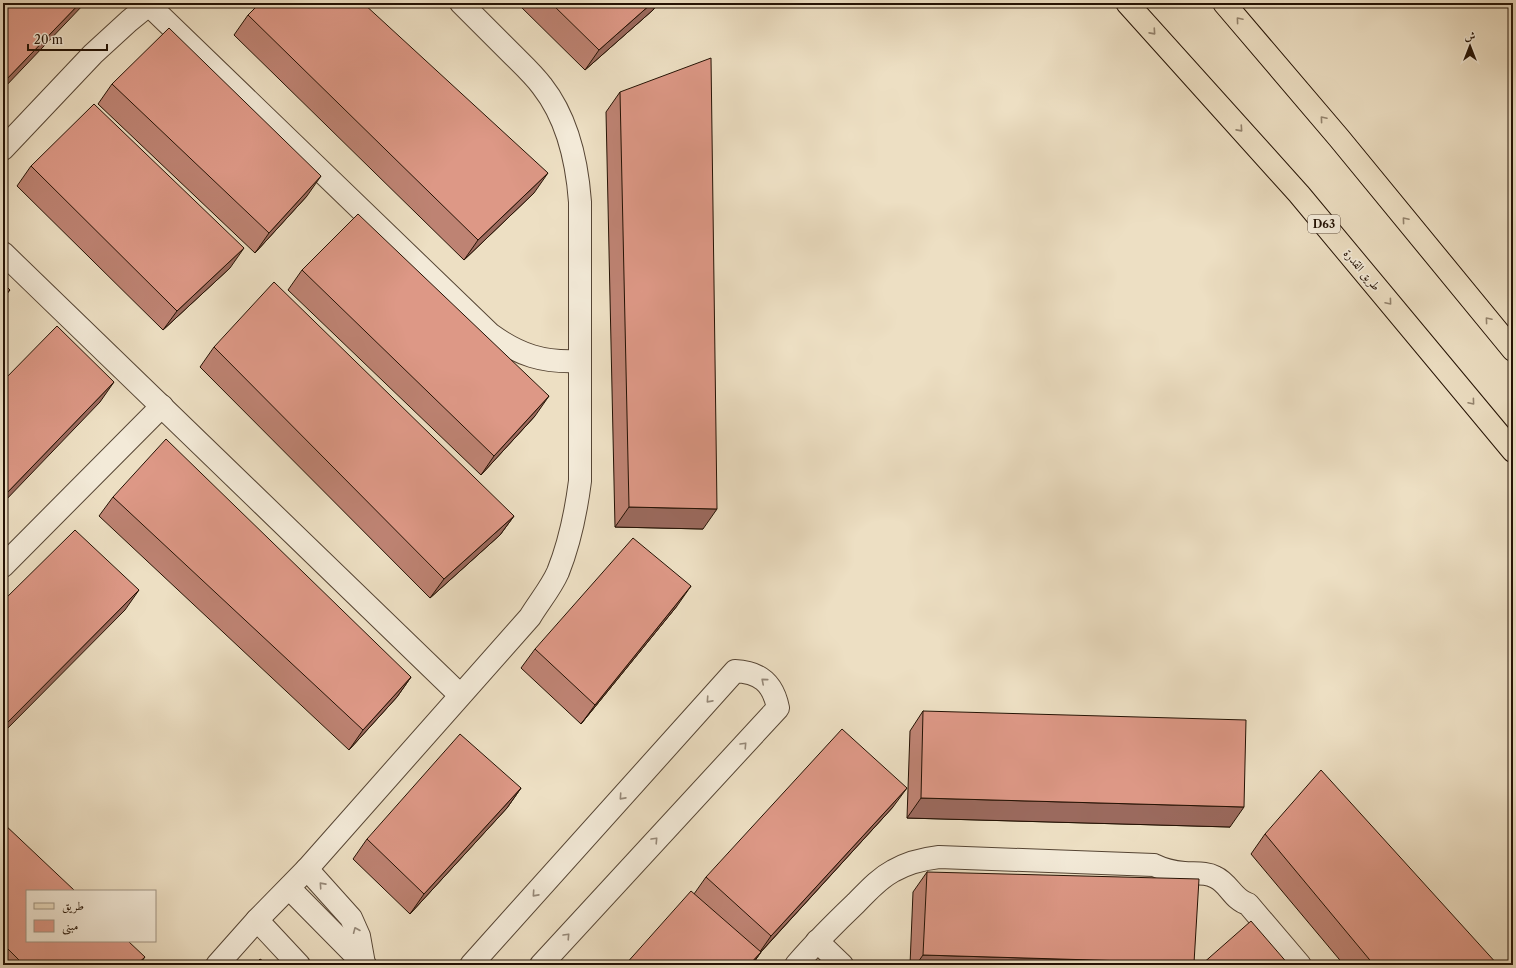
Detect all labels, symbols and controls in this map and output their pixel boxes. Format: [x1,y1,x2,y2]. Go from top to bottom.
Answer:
one-way arrow [1236,17,1243,25]
scale bar [28,26,107,52]
north arrow [1450,26,1490,66]
one-way arrow [1149,27,1156,35]
text: ش [1465,29,1476,43]
text: 20 m [34,32,63,47]
one-way arrow [1320,117,1327,124]
one-way arrow [1236,124,1243,131]
road number: D63 [1308,215,1340,233]
one-way arrow [1403,217,1410,224]
street label: طريق القدرة [1340,246,1384,294]
one-way arrow [1384,297,1391,304]
one-way arrow [1486,317,1493,325]
one-way arrow [1467,397,1474,404]
one-way arrow [761,679,768,686]
one-way arrow [706,695,714,703]
one-way arrow [739,742,746,750]
one-way arrow [620,792,627,800]
one-way arrow [651,837,658,845]
one-way arrow [320,883,327,890]
one-way arrow [533,889,540,896]
legend [26,890,156,942]
text: طريق [62,898,84,914]
text: مبنى [62,918,78,935]
one-way arrow [353,926,361,933]
one-way arrow [562,933,570,941]

